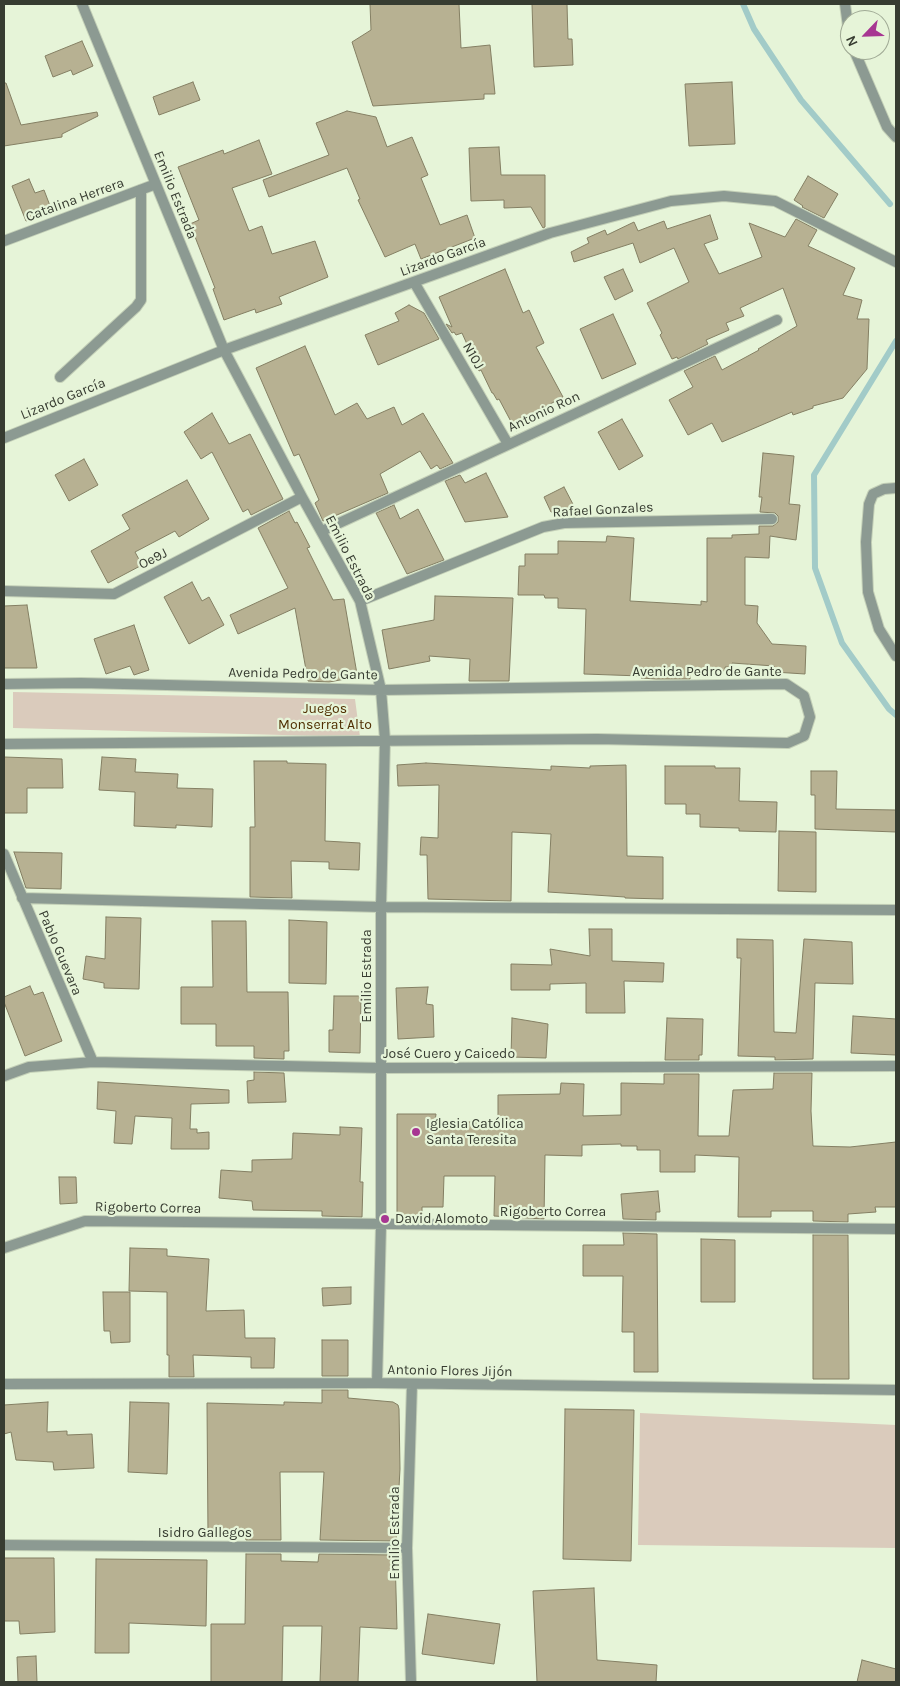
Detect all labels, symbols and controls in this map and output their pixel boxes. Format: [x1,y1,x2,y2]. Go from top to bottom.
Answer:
north arrow [840,10,890,60]
text: N [842,33,862,49]
street label: Emilio Estrada [150,149,200,241]
street label: Catalina Herrera [24,174,126,226]
street label: Lizardo García [398,234,488,280]
street label: N10J [459,340,487,372]
street label: Lizardo García [18,374,108,424]
street label: Antonio Ron [505,388,583,436]
street label: Rafael Gonzales [552,499,654,521]
street label: Emilio Estrada [321,513,379,603]
street label: Oe9J [136,545,170,573]
street label: Avenida Pedro de Gante [228,664,378,684]
street label: Avenida Pedro de Gante [632,664,782,680]
park label: Juegos Monserrat Alto [278,701,372,734]
street label: Pablo Guevara [35,908,85,998]
street label: Emilio Estrada [359,929,375,1023]
street label: José Cuero y Caicedo [383,1046,515,1062]
place label: Iglesia Católica Santa Teresita [426,1116,524,1148]
marker: Iglesia Católica Santa Teresita [410,1126,422,1138]
street label: Rigoberto Correa [95,1199,201,1217]
street label: Rigoberto Correa [500,1204,606,1220]
place label: David Alomoto [395,1211,488,1227]
marker: David Alomoto [379,1213,391,1225]
street label: Antonio Flores Jijón [387,1362,513,1380]
street label: Emilio Estrada [387,1486,403,1580]
street label: Isidro Gallegos [158,1525,252,1541]

